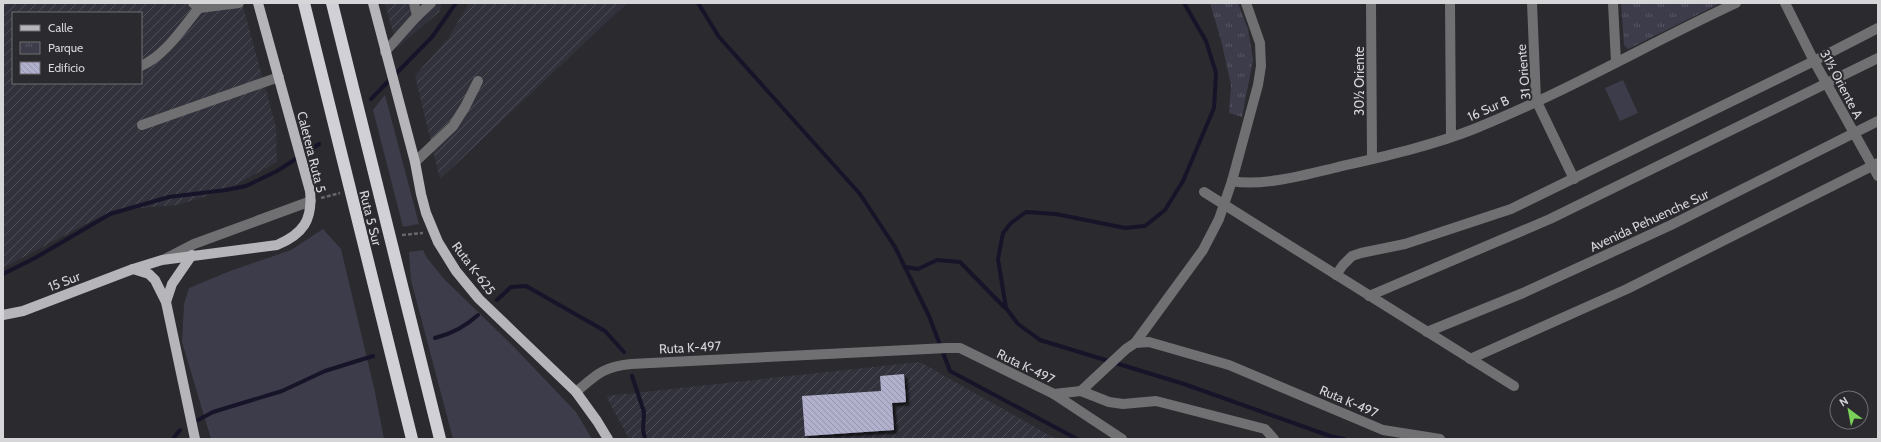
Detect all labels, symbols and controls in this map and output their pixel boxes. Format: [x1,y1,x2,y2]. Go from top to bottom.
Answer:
legend [12,12,142,84]
text: Calle [48,20,73,35]
text: Parque [48,40,83,55]
street label: 31 Oriente [1513,43,1533,100]
street label: 30½ Oriente [1351,46,1367,116]
street label: 31½ Oriente A [1817,47,1867,121]
text: Edificio [48,60,85,75]
street label: 16 Sur B [1465,92,1511,124]
street label: Caletera Ruta 5 [294,110,330,194]
street label: Avenida Pehuenche Sur [1587,185,1712,255]
street label: Ruta 5 Sur [356,189,386,248]
street label: Ruta K-625 [449,238,499,298]
street label: 15 Sur [46,267,83,294]
street label: Ruta K-497 [659,337,722,357]
street label: Ruta K-497 [995,345,1058,387]
street label: Ruta K-497 [1317,381,1381,421]
north arrow [1829,390,1869,430]
text: N [1837,394,1851,410]

